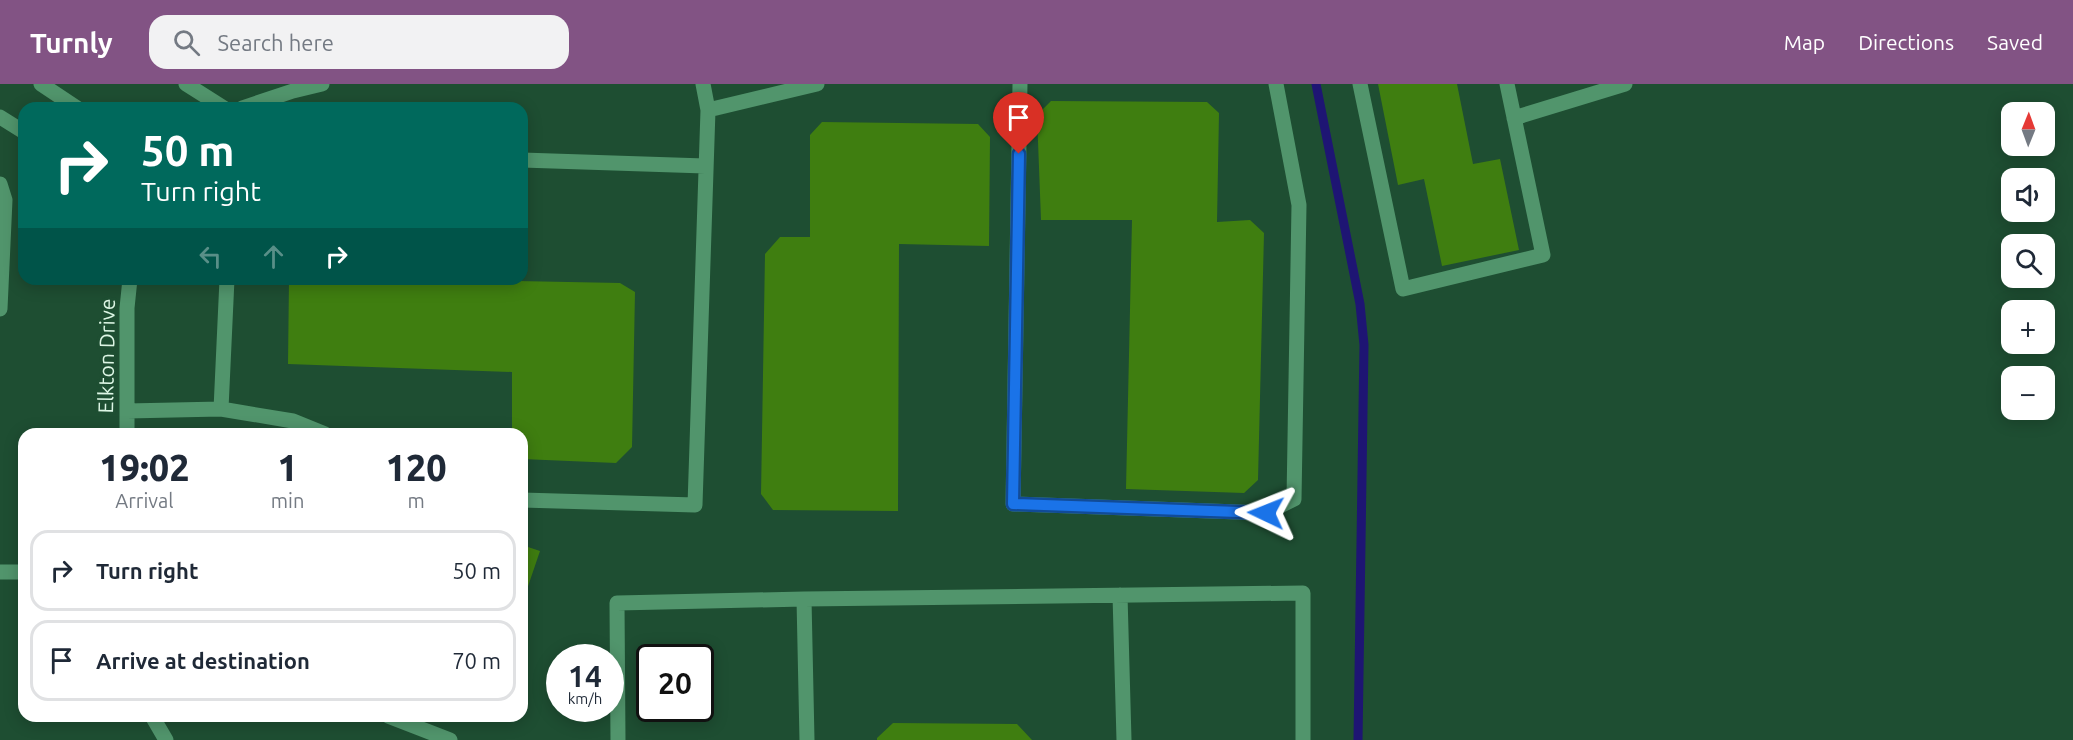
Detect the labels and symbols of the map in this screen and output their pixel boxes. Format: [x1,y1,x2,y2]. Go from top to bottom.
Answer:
pin [993,92,1044,154]
north arrow [2001,102,2055,156]
street label: Elkton Drive [93,298,119,414]
position arrow [1234,481,1298,545]
speed limit sign: 20 [636,644,714,722]

